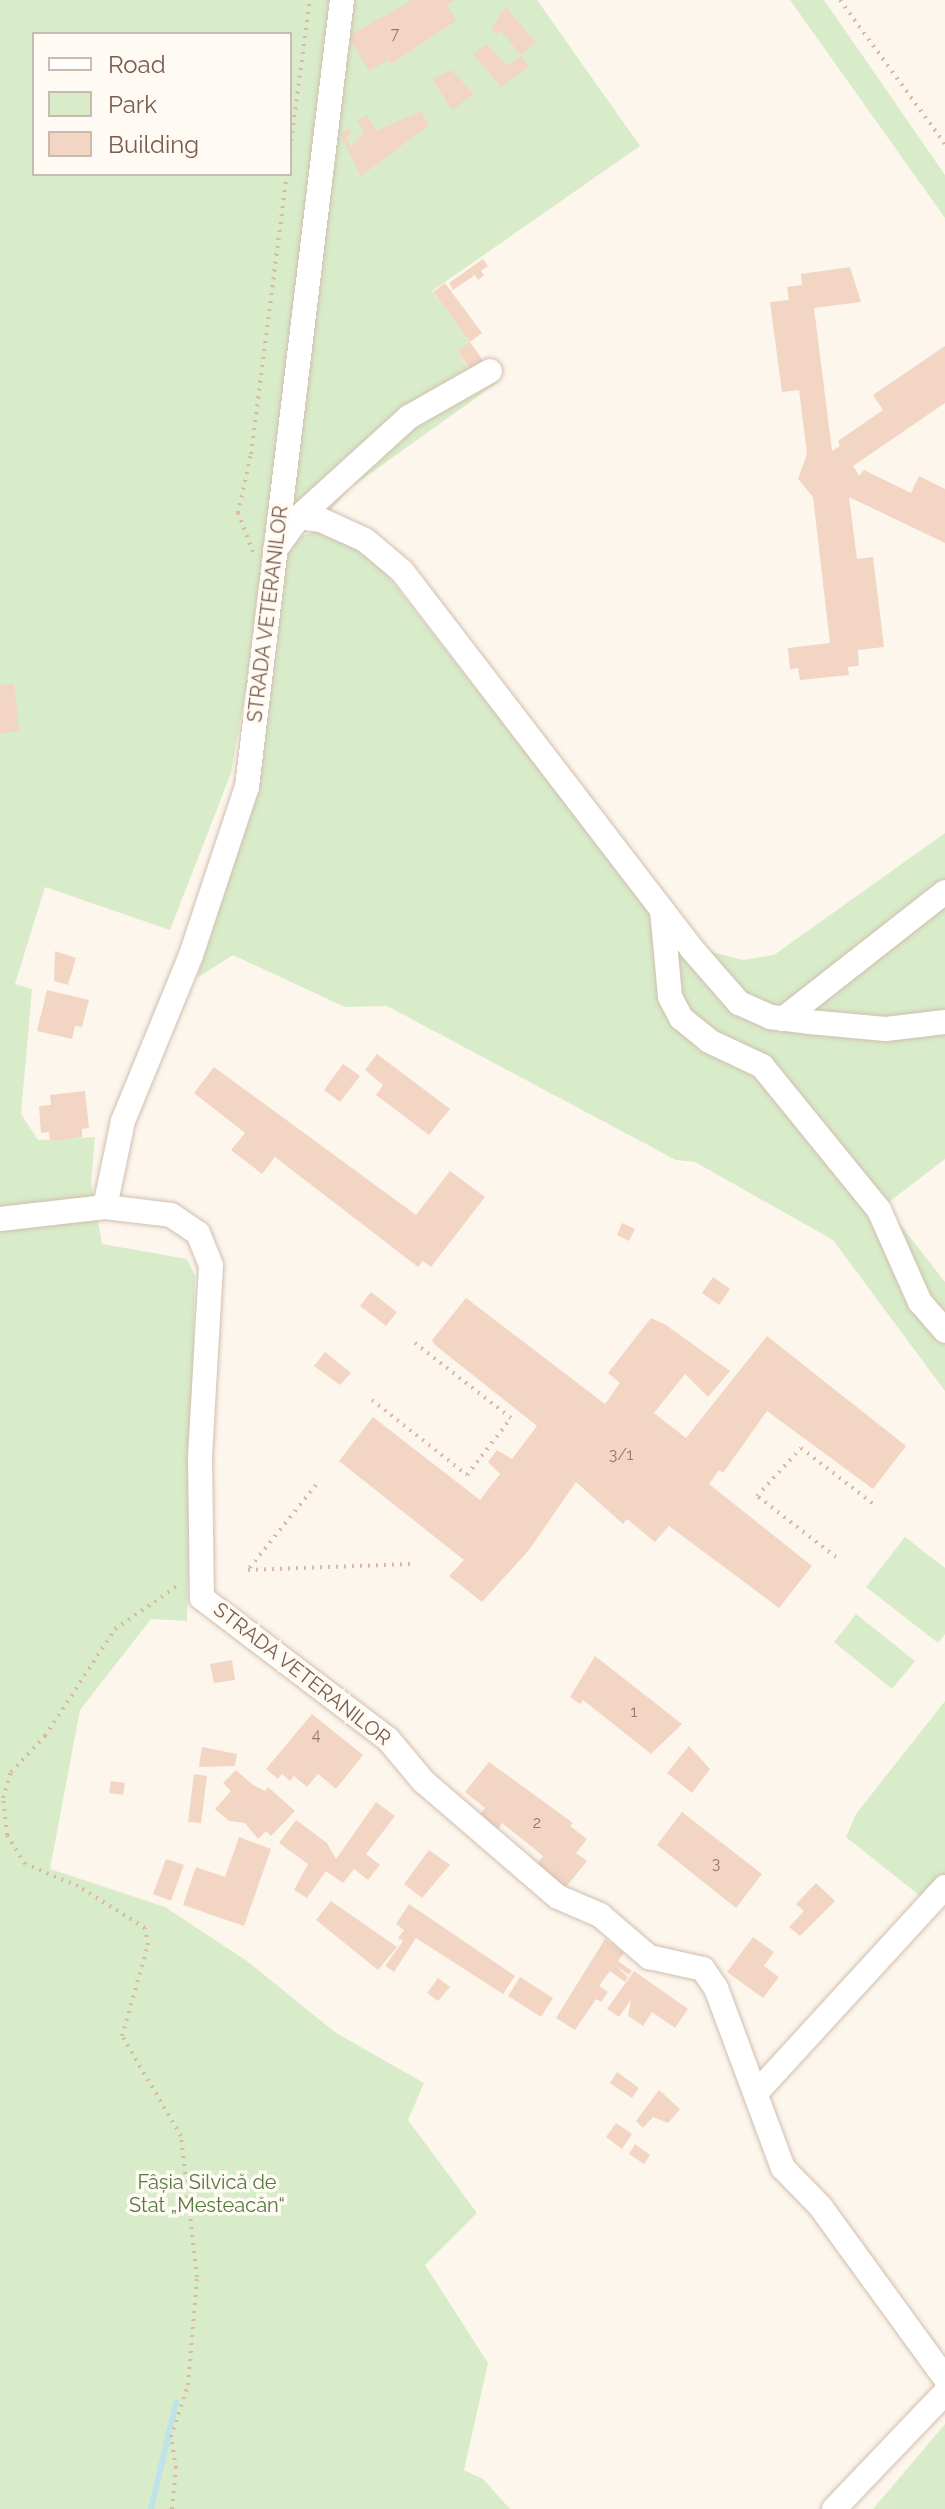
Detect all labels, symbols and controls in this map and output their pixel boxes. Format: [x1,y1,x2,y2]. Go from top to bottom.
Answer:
house number: 7 [391,24,399,44]
legend [32,32,292,176]
text: Road [108,50,166,79]
text: Park [108,90,157,119]
text: Building [108,130,199,159]
street label: STRADA VETERANILOR [243,504,293,724]
house number: 3/1 [609,1445,633,1465]
street label: STRADA VETERANILOR [208,1597,396,1751]
house number: 1 [631,1702,637,1722]
house number: 4 [312,1725,320,1745]
house number: 2 [533,1813,541,1833]
house number: 3 [712,1854,720,1874]
park label: Fâșia Silvică de Stat „Mesteacăn“ [129,2170,285,2217]

